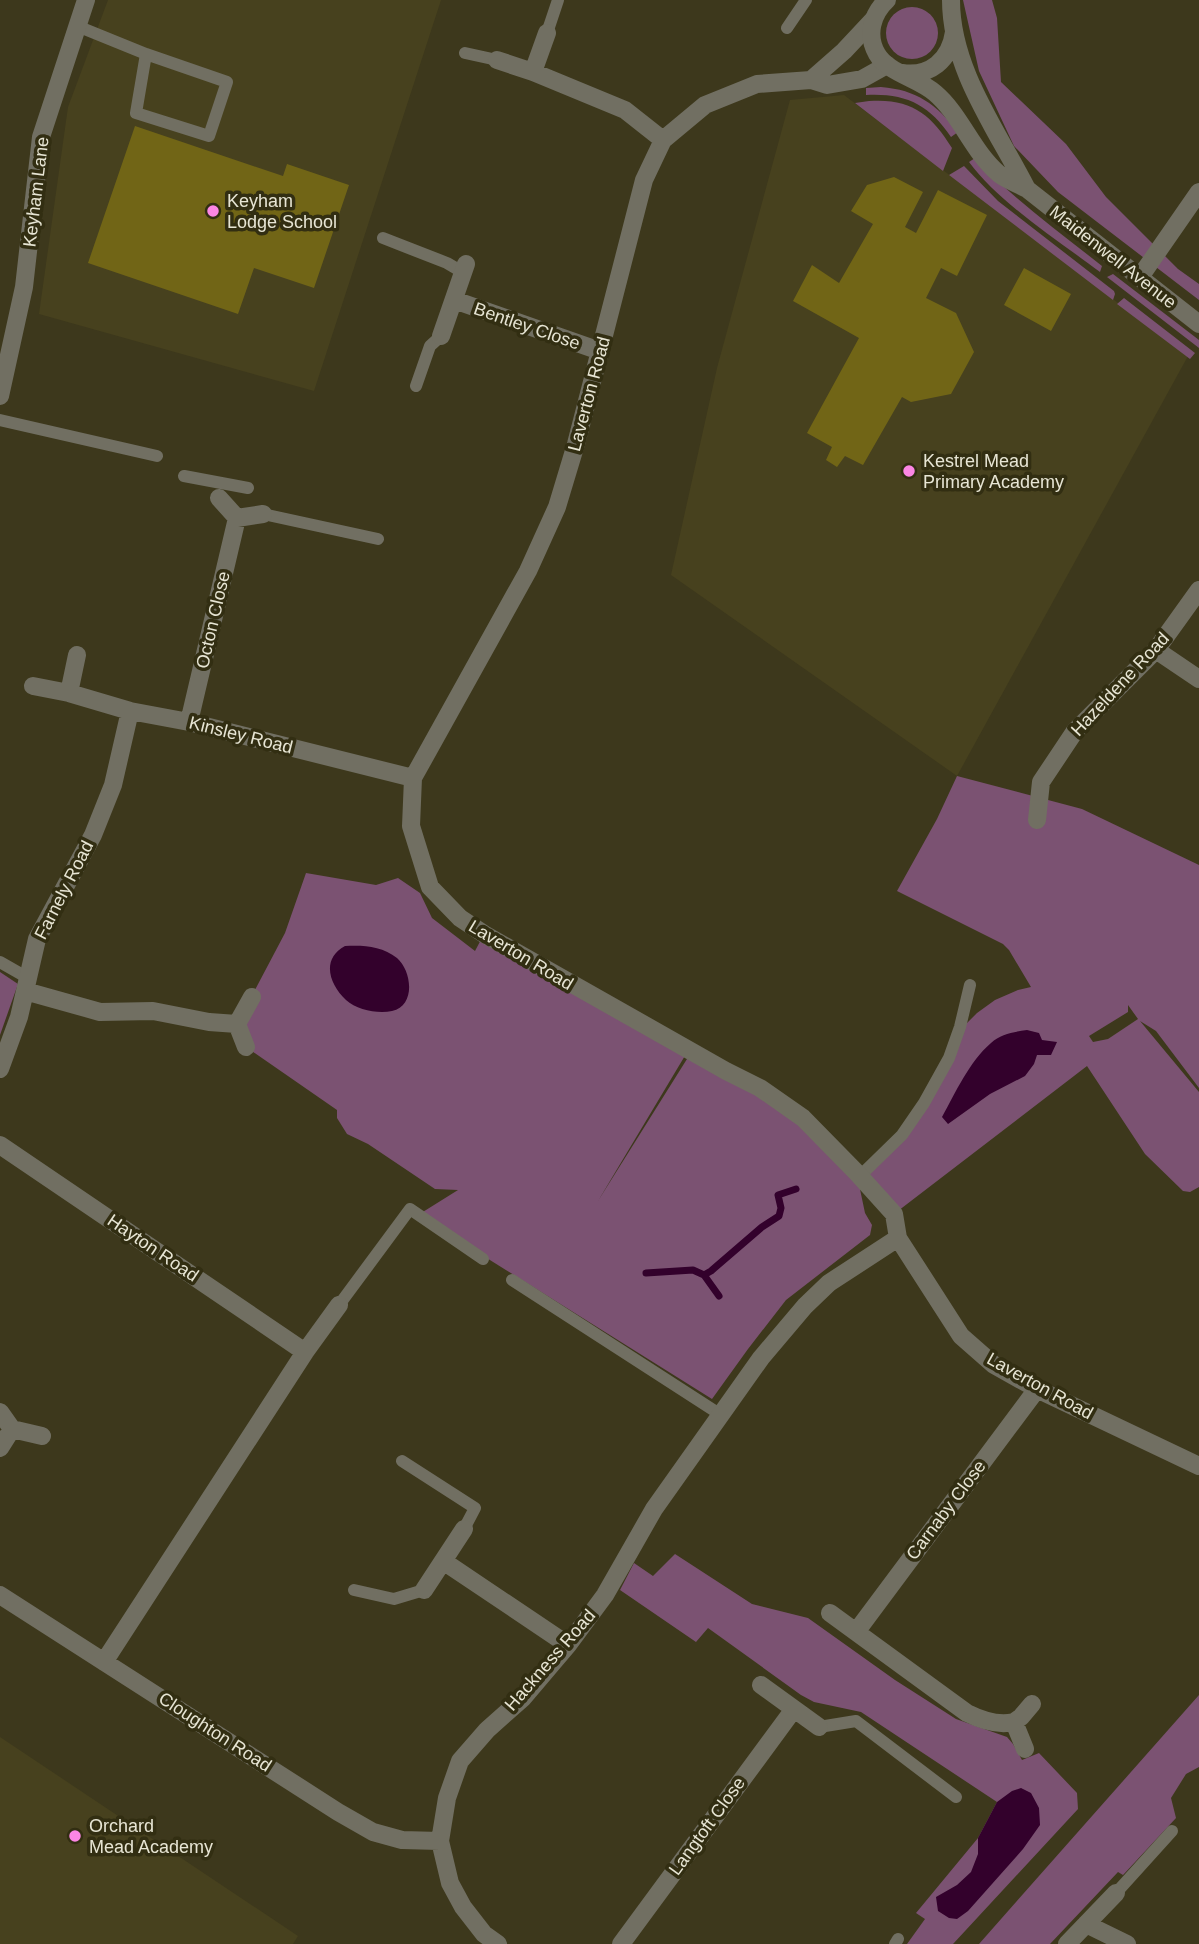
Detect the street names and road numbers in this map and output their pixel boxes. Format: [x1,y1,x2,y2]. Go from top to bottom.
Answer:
street label: Keyham Lane [19,136,53,248]
street label: Maidenwell Avenue [1046,201,1180,313]
street label: Bentley Close [471,298,583,354]
street label: Laverton Road [564,334,614,454]
street label: Octon Close [192,569,234,671]
street label: Hazeldene Road [1067,628,1173,740]
street label: Kinsley Road [187,712,295,758]
street label: Farnely Road [31,837,97,943]
street label: Laverton Road [465,916,577,994]
street label: Hayton Road [104,1210,202,1286]
street label: Laverton Road [984,1349,1096,1423]
street label: Carnaby Close [902,1456,990,1564]
street label: Hackness Road [501,1605,599,1715]
street label: Cloughton Road [155,1688,275,1776]
street label: Langtoft Close [665,1773,749,1879]

